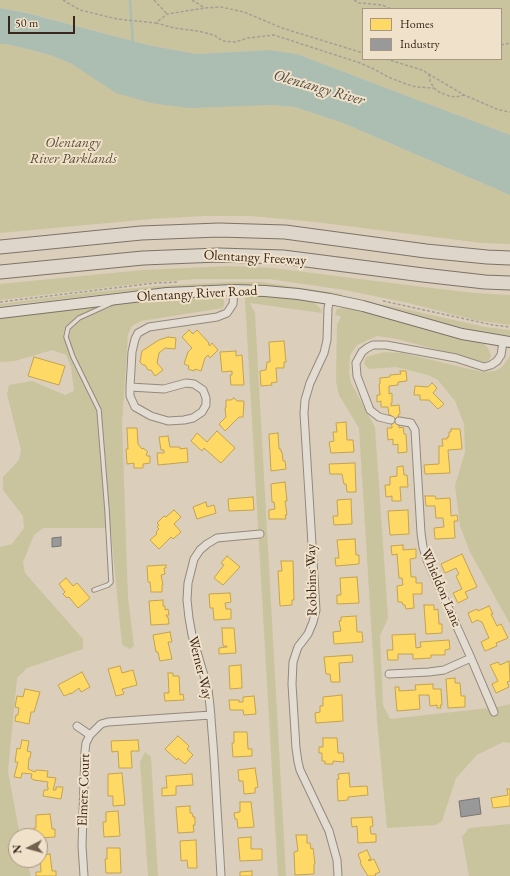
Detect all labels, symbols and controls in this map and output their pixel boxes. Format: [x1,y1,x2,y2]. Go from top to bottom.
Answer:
scale bar [10,8,77,34]
legend [362,8,502,60]
text: 50 m [15,15,38,31]
text: Homes [400,16,434,32]
text: Industry [400,36,440,52]
water label: Olentangy River [271,66,367,110]
park label: Olentangy River Parklands [30,135,116,168]
street label: Olentangy Freeway [203,247,307,269]
street label: Olentangy River Road [136,282,258,306]
street label: Robbins Way [303,544,321,616]
street label: Whieldon Lane [417,546,465,630]
street label: Werner Way [184,634,216,702]
street label: Elmers Court [74,753,94,827]
north arrow [8,828,48,868]
text: N [10,844,24,854]

